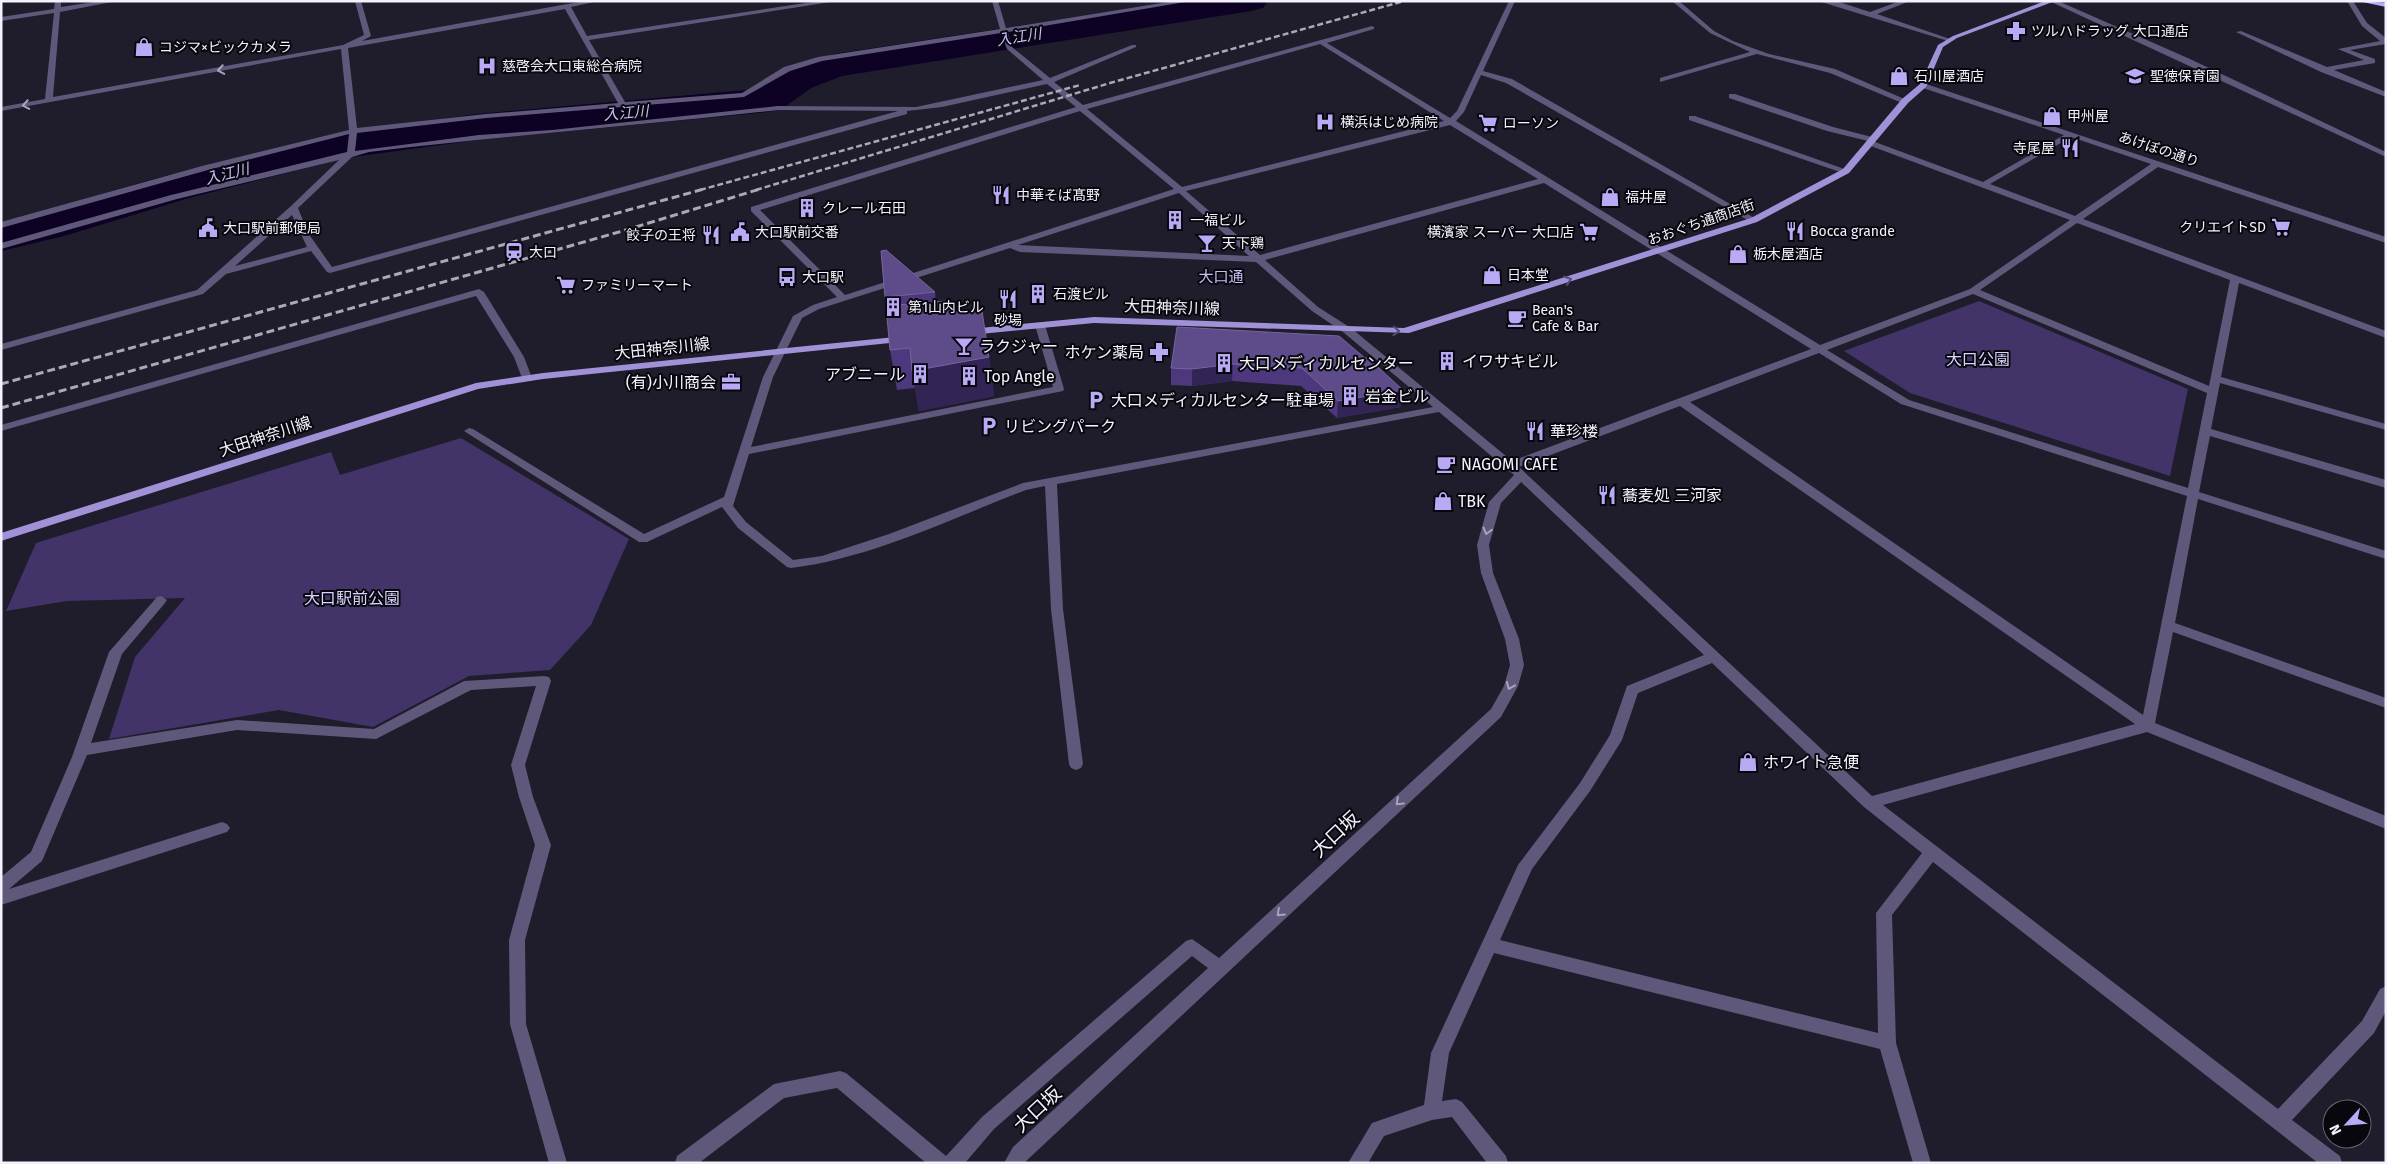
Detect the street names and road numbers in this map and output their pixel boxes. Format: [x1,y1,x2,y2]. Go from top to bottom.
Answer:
street label: あけぼの通り [2116,128,2201,171]
street label: おおぐち通商店街 [1645,196,1757,249]
street label: 大田神奈川線 [1124,296,1220,319]
street label: 大田神奈川線 [613,334,711,363]
street label: 大田神奈川線 [217,413,314,460]
street label: 大口坂 [1307,807,1364,862]
street label: 大口坂 [1009,1082,1066,1137]

